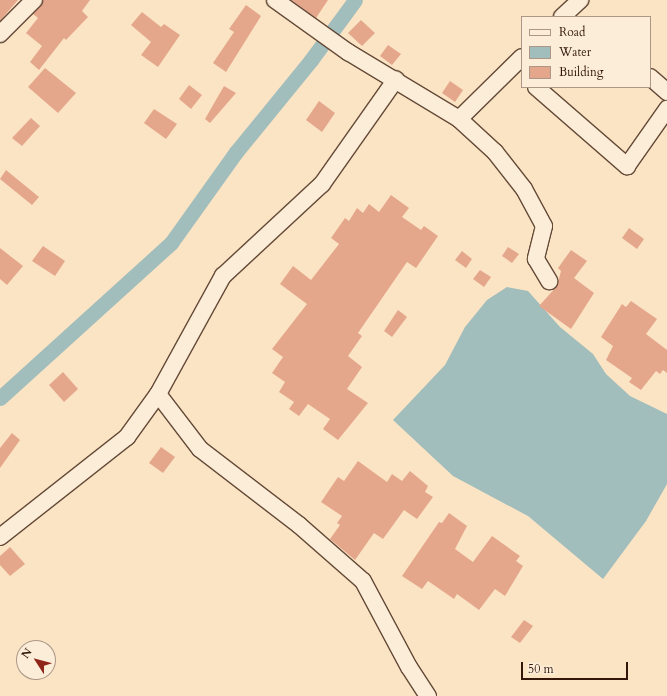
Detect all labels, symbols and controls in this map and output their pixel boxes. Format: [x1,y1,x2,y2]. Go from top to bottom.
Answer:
legend [521,16,651,88]
text: Road [559,24,585,40]
text: Water [559,44,591,60]
text: Building [559,64,603,80]
north arrow [16,640,56,680]
text: N [18,645,36,662]
scale bar [523,654,630,680]
text: 50 m [528,661,554,677]

